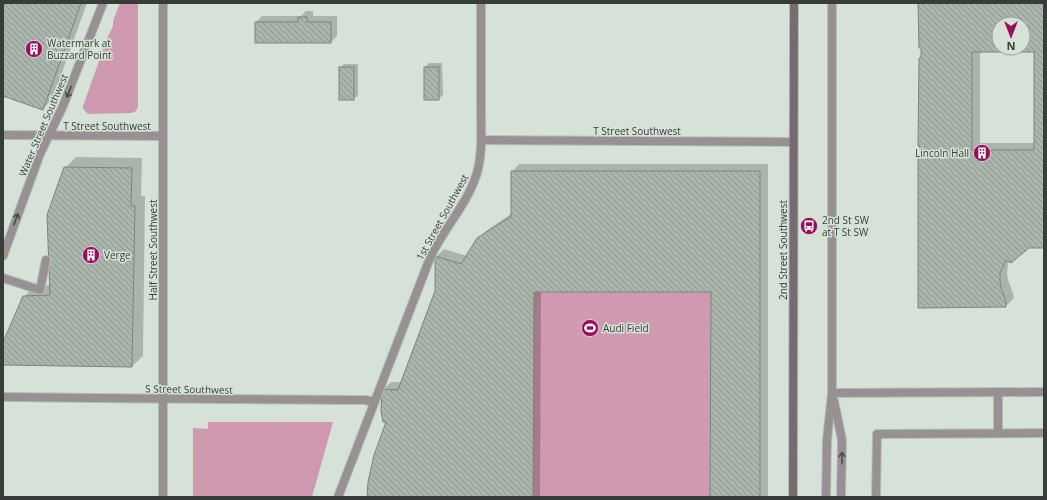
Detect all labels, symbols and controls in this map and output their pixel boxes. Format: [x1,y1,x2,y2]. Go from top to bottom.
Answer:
north arrow [991,16,1031,56]
place label: Watermark at Buzzard Point [47,36,112,62]
building icon: Watermark at Buzzard Point [24,39,44,59]
text: N [1007,39,1015,54]
street label: Water Street Southwest [15,71,71,178]
one-way arrow [64,85,72,97]
street label: T Street Southwest [63,119,151,133]
street label: T Street Southwest [593,124,681,138]
building icon: Lincoln Hall [972,143,992,163]
place label: Lincoln Hall [915,146,969,160]
street label: 1st Street Southwest [413,171,472,262]
street label: Half Street Southwest [146,199,160,300]
street label: 2nd Street Southwest [776,200,790,300]
place label: 2nd St SW at T St SW [822,213,870,239]
one-way arrow [13,214,21,226]
bus stop icon: 2nd St SW at T St SW [799,216,819,236]
building icon: Verge [81,245,101,265]
place label: Verge [104,248,131,262]
sports icon: Audi Field [580,318,600,338]
place label: Audi Field [603,321,649,335]
street label: S Street Southwest [145,381,233,397]
one-way arrow [838,452,846,465]

